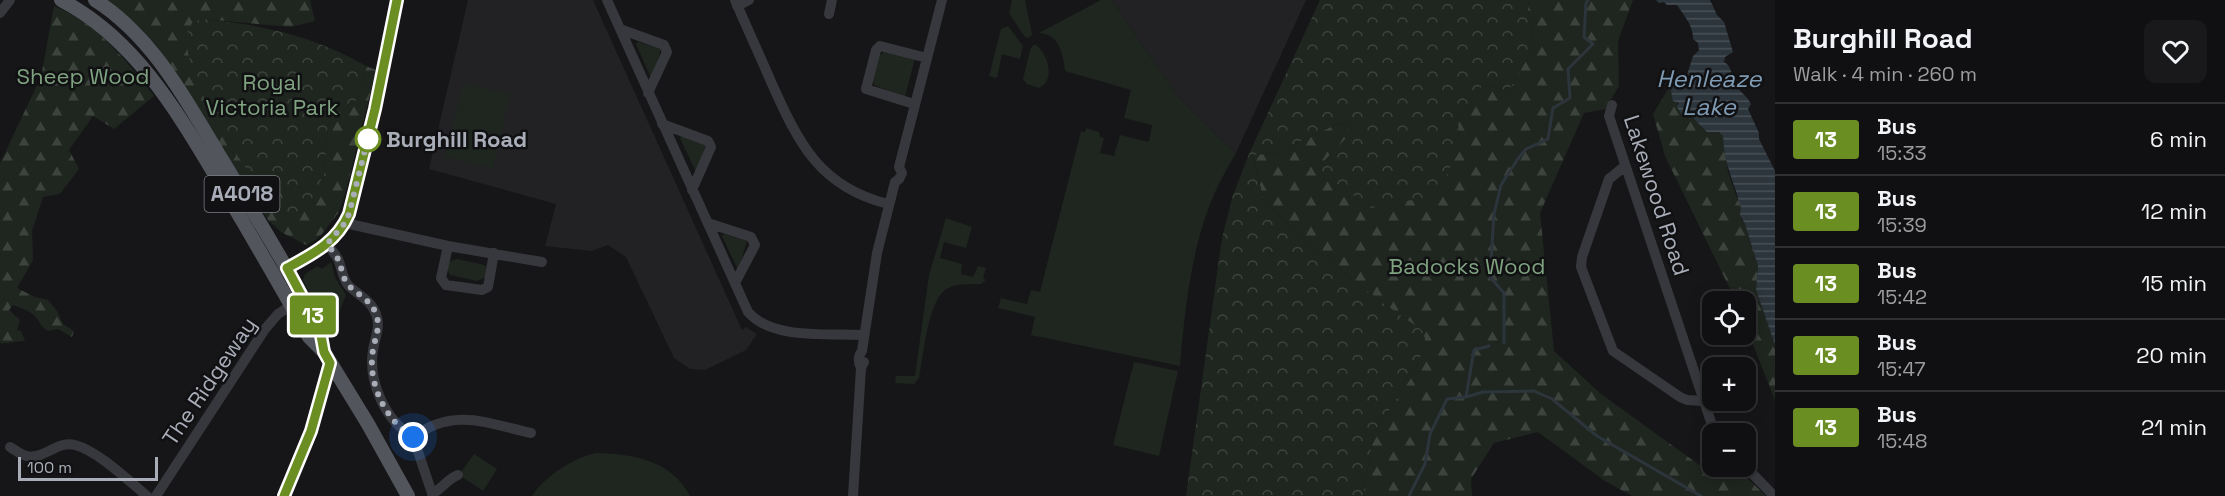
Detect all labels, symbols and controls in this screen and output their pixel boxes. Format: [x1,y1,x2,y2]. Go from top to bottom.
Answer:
text: Burghill Road [1793,20,1973,56]
button: heart [2144,20,2207,83]
text: Walk · 4 min · 260 m [1793,61,1977,87]
park label: Sheep Wood [17,62,150,90]
water label: Henleaze Lake [1657,63,1762,122]
park label: Royal Victoria Park [206,68,339,121]
street label: Lakewood Road [1618,111,1696,279]
text: Bus [1877,112,1917,140]
place label: Burghill Road [386,125,527,153]
text: 6 min [2150,125,2207,153]
marker: Burghill Road [355,126,381,152]
text: 13 [1815,126,1837,153]
text: 15:33 [1877,140,1927,166]
road number: A4018 [204,176,280,212]
text: Bus [1877,184,1917,212]
text: 12 min [2141,197,2207,225]
text: 13 [1815,198,1837,225]
text: 15:39 [1877,212,1927,238]
park label: Badocks Wood [1389,252,1545,280]
text: Bus [1877,256,1917,284]
text: 15 min [2141,269,2207,297]
text: 13 [1815,270,1837,297]
text: 15:42 [1877,284,1927,310]
map controls [1702,291,1756,477]
button: locate [1702,291,1756,345]
line badge: 13 [286,296,340,334]
text: 13 [302,302,324,329]
street label: The Ridgeway [156,312,262,450]
text: Bus [1877,328,1917,356]
text: 20 min [2136,341,2207,369]
text: 13 [1815,342,1837,369]
text: 15:47 [1877,356,1926,382]
button: + [1702,357,1756,411]
text: Bus [1877,400,1917,428]
text: 21 min [2141,413,2207,441]
text: 13 [1815,414,1837,441]
your location [398,422,428,452]
button: − [1702,423,1756,477]
text: 15:48 [1877,428,1927,454]
scale bar [18,454,158,482]
text: 100 m [27,457,72,478]

